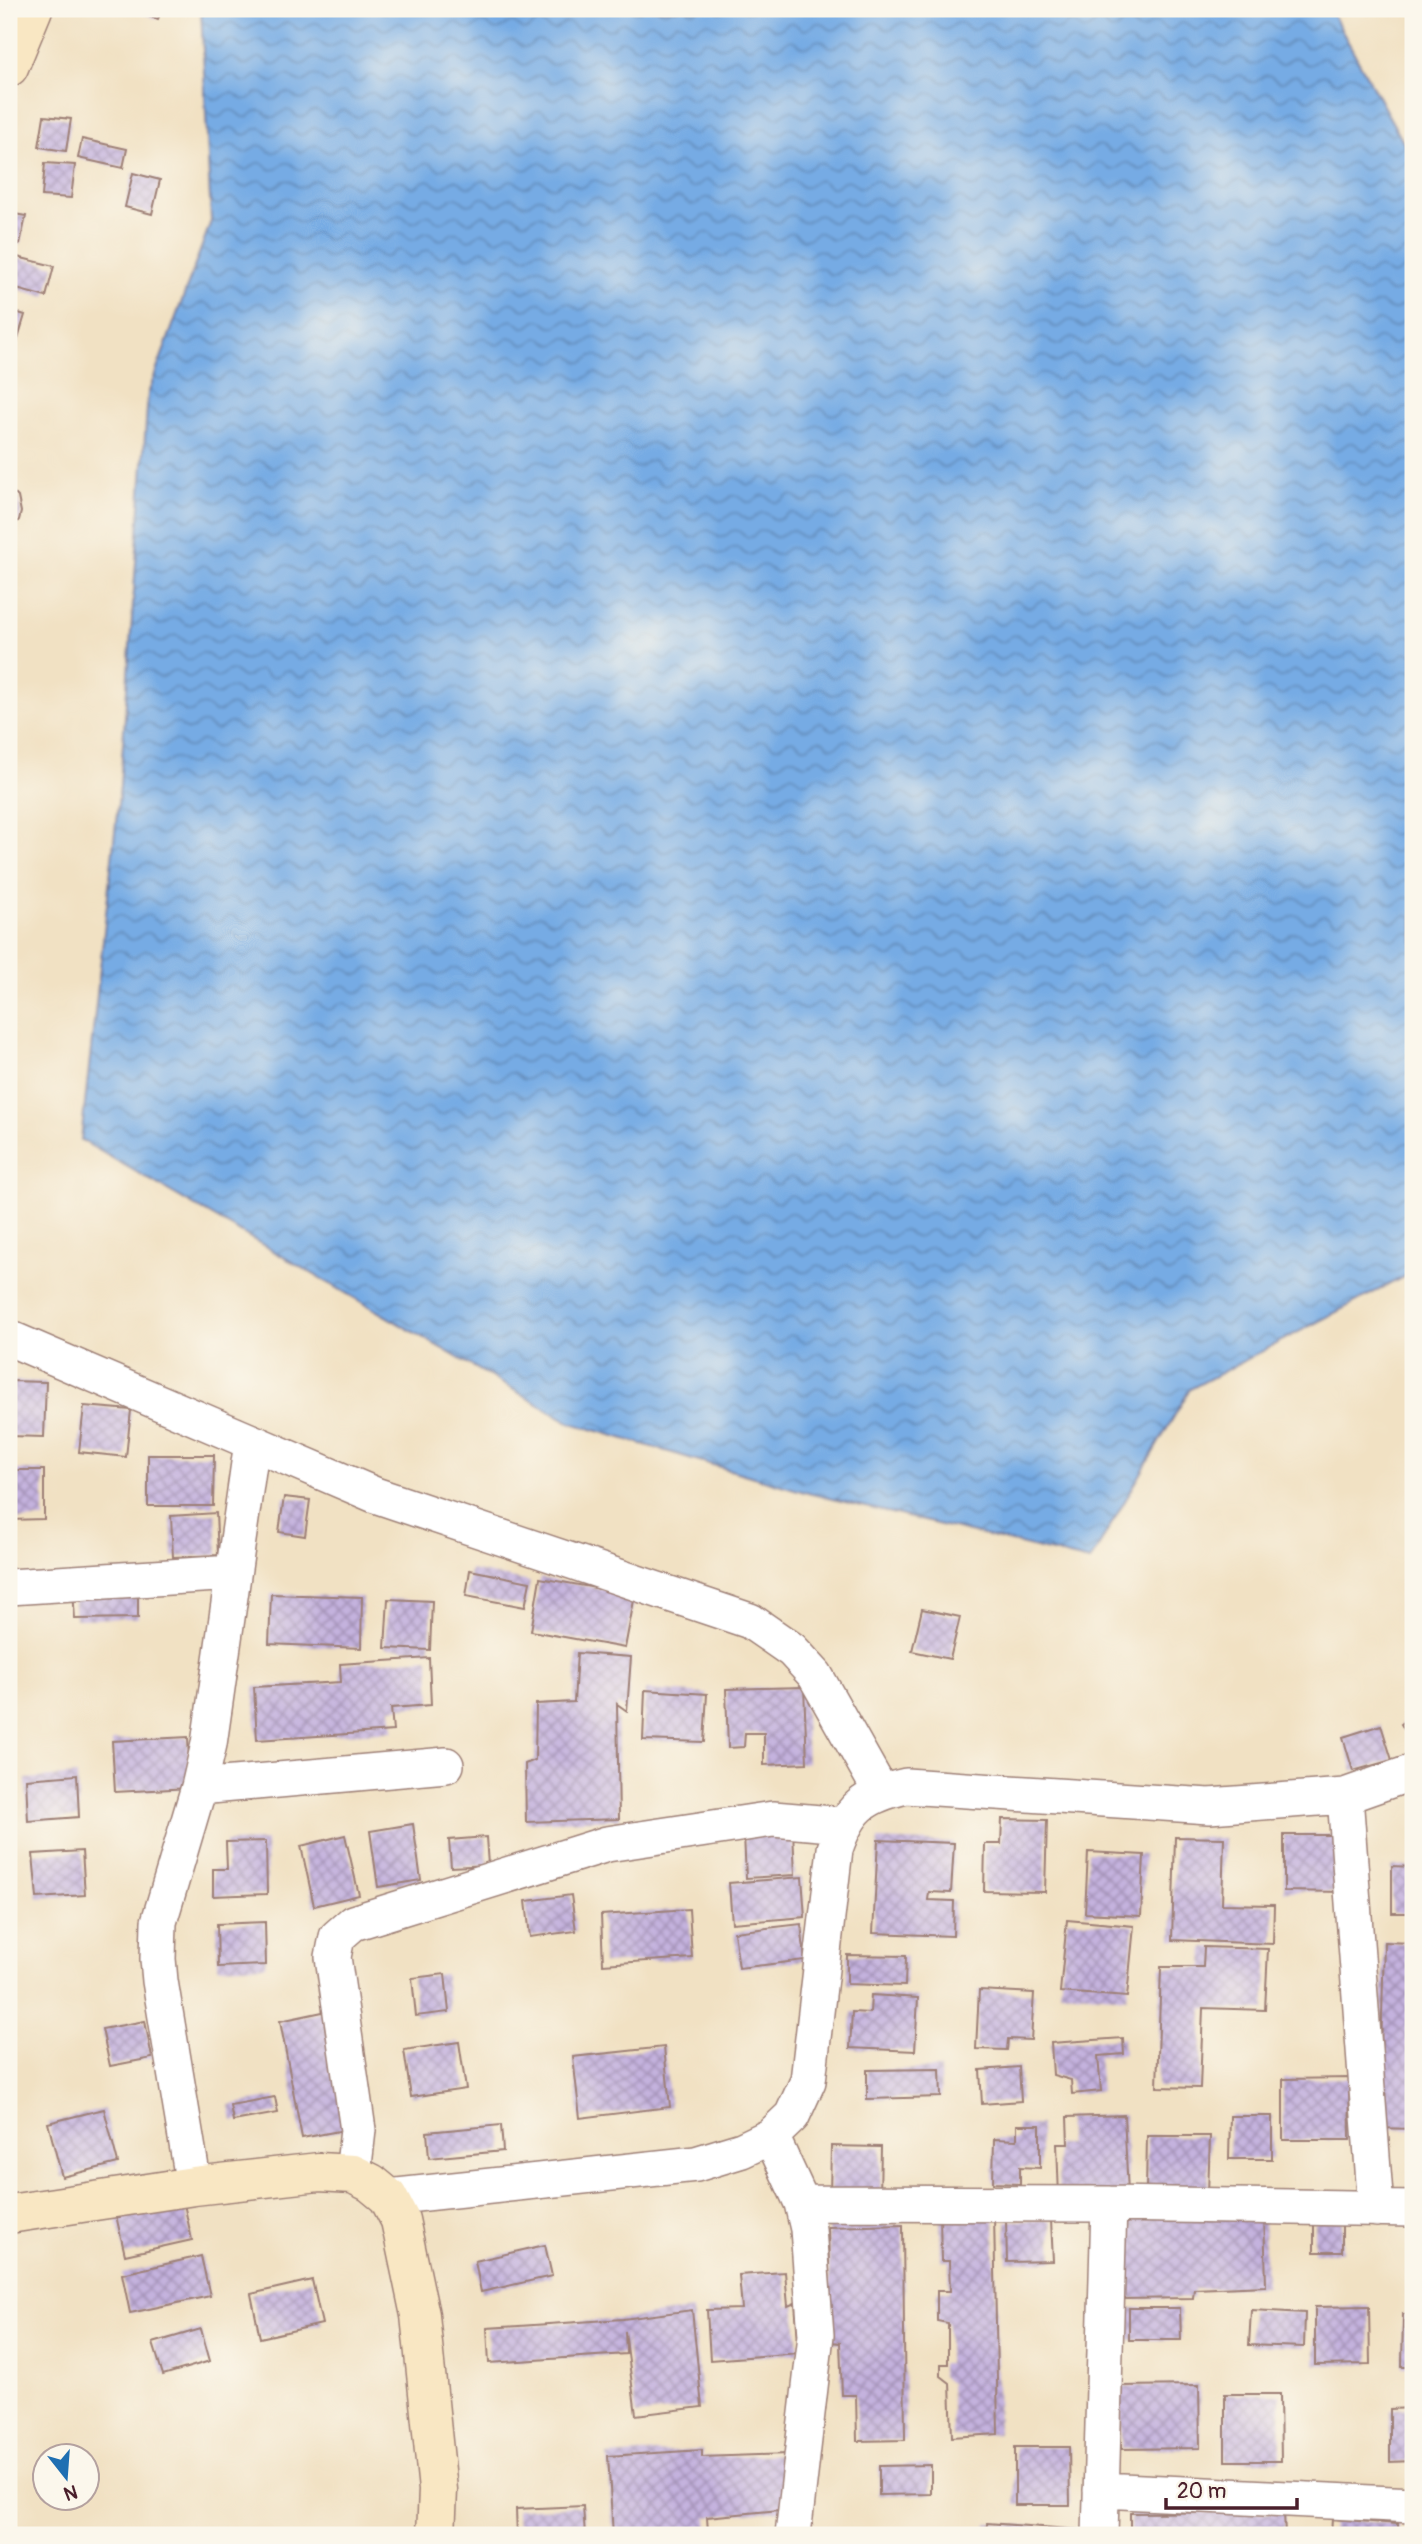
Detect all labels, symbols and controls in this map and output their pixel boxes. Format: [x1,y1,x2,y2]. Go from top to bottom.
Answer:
north arrow [32,2442,102,2512]
scale bar [1166,2467,1298,2511]
text: 20 m [1177,2478,1226,2505]
text: N [61,2479,80,2506]

